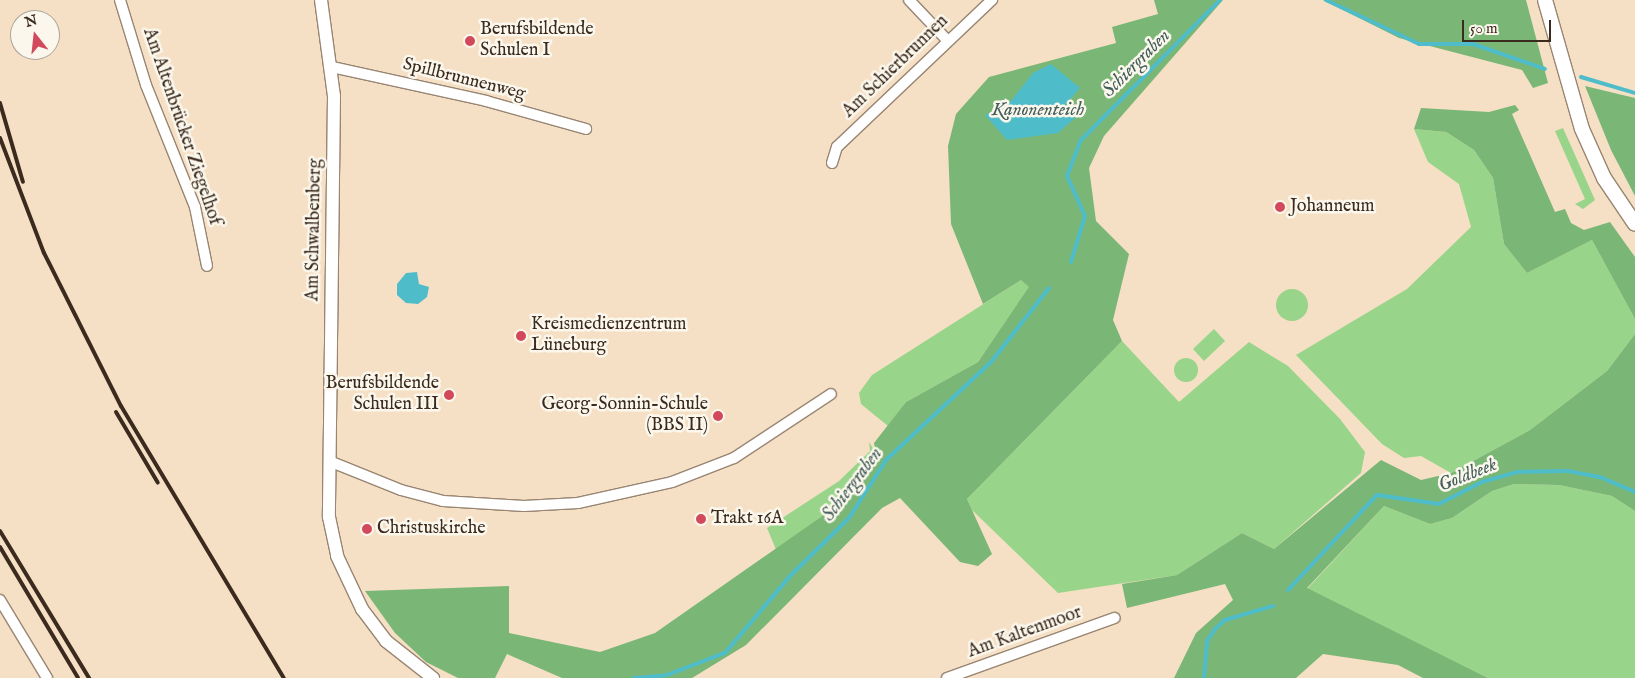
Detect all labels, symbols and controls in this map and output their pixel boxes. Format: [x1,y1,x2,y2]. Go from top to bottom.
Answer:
north arrow [10,10,60,60]
scale bar [1465,10,1554,42]
text: N [23,11,39,32]
street label: Am Schierbrunnen [839,11,953,123]
text: 50 m [1470,19,1498,38]
place label: Berufsbildende Schulen I [480,20,594,62]
water label: Schiergraben [1098,25,1176,103]
street label: Am Altenbrücker Ziegelhof [137,26,225,228]
marker: Berufsbildende Schulen I [464,35,476,47]
street label: Spillbrunnenweg [400,54,528,106]
water label: Kanonenteich [992,100,1084,122]
street label: Am Schwalbenberg [303,159,327,301]
place label: Johanneum [1290,196,1375,218]
marker: Johanneum [1274,201,1286,213]
place label: Kreismedienzentrum Lüneburg [531,315,686,358]
marker: Kreismedienzentrum Lüneburg [515,330,527,342]
place label: Berufsbildende Schulen III [325,374,439,416]
marker: Berufsbildende Schulen III [443,389,455,401]
place label: Georg-Sonnin-Schule (BBS II) [541,395,708,438]
marker: Georg-Sonnin-Schule (BBS II) [712,410,724,422]
water label: Schiergraben [818,444,888,526]
water label: Goldbeek [1435,454,1501,498]
place label: Trakt 16A [711,508,783,530]
marker: Trakt 16A [695,513,707,525]
place label: Christuskirche [377,518,486,540]
marker: Christuskirche [361,523,373,535]
street label: Am Kaltenmoor [965,602,1085,664]

